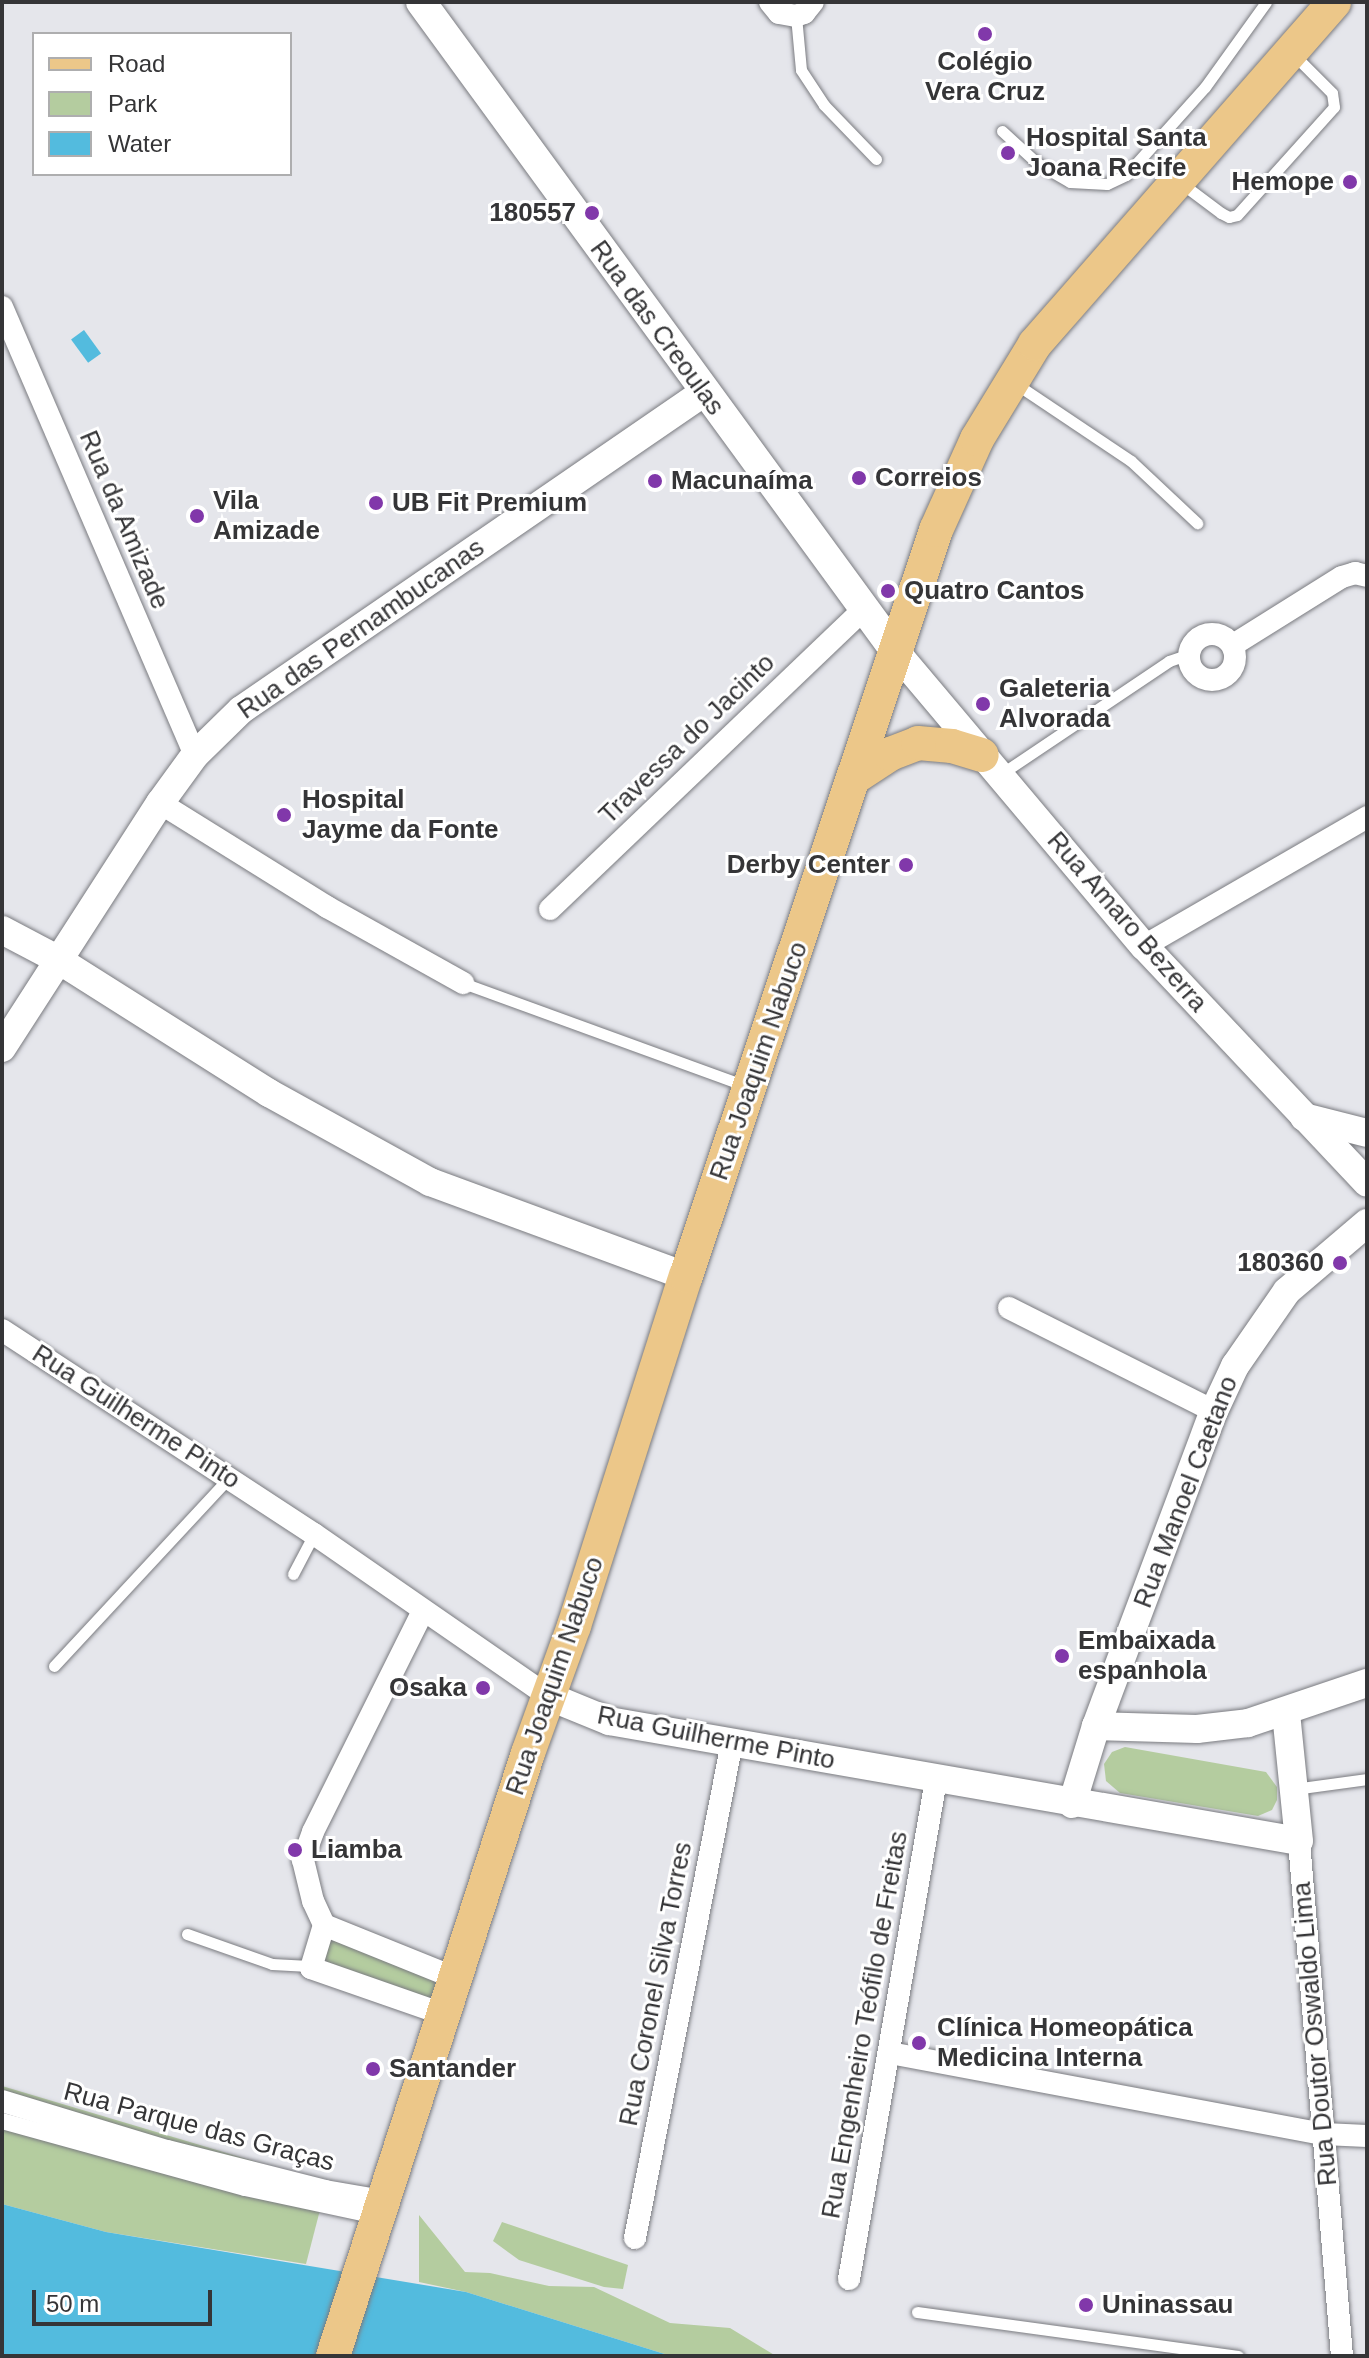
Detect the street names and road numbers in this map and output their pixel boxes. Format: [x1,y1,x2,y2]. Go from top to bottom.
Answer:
street label: Rua das Creoulas [583,235,731,421]
street label: Rua da Amizade [72,425,176,615]
street label: Rua das Pernambucanas [232,532,490,726]
street label: Travessa do Jacinto [593,647,781,831]
street label: Rua Amaro Bezerra [1040,825,1214,1019]
street label: Rua Joaquim Nabuco [704,938,814,1184]
street label: Rua Guilherme Pinto [26,1338,246,1496]
street label: Rua Manoel Caetano [1127,1372,1245,1612]
street label: Rua Joaquim Nabuco [500,1553,610,1799]
street label: Rua Guilherme Pinto [595,1700,837,1776]
street label: Rua Engenheiro Teófilo de Freitas [816,1829,914,2221]
street label: Rua Coronel Silva Torres [613,1839,699,2129]
street label: Rua Doutor Oswaldo Lima [1286,1881,1344,2187]
street label: Rua Parque das Graças [60,2076,338,2178]

